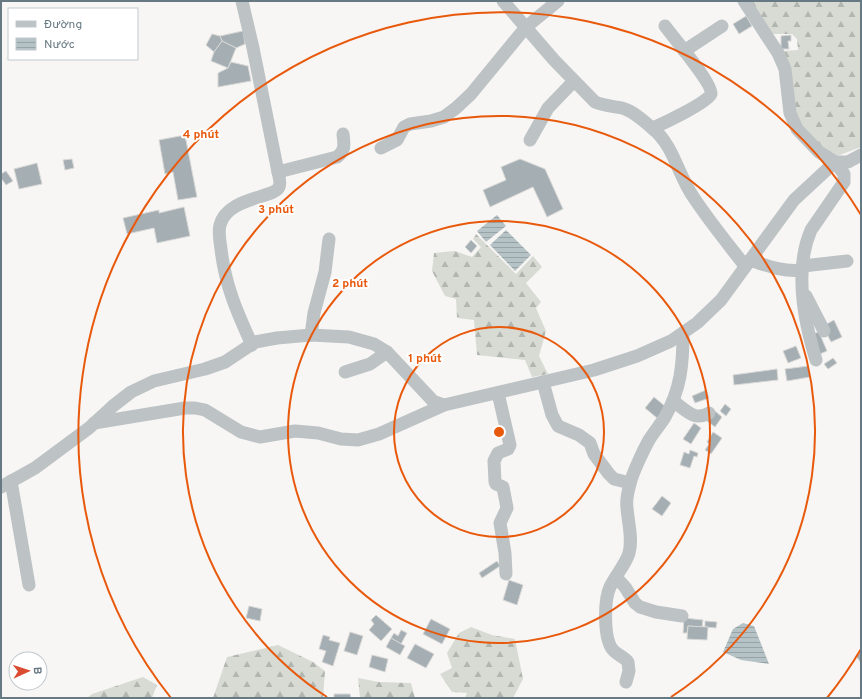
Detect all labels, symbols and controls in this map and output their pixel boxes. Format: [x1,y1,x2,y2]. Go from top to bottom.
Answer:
legend [8,8,138,60]
text: Đường [44,17,82,33]
text: Nước [44,37,75,53]
text: 4 phút [183,127,220,143]
text: 3 phút [258,202,294,218]
text: 2 phút [332,276,368,292]
text: 1 phút [408,351,442,367]
centre of rings [492,425,506,439]
north arrow [8,651,48,691]
text: B [30,666,44,675]

